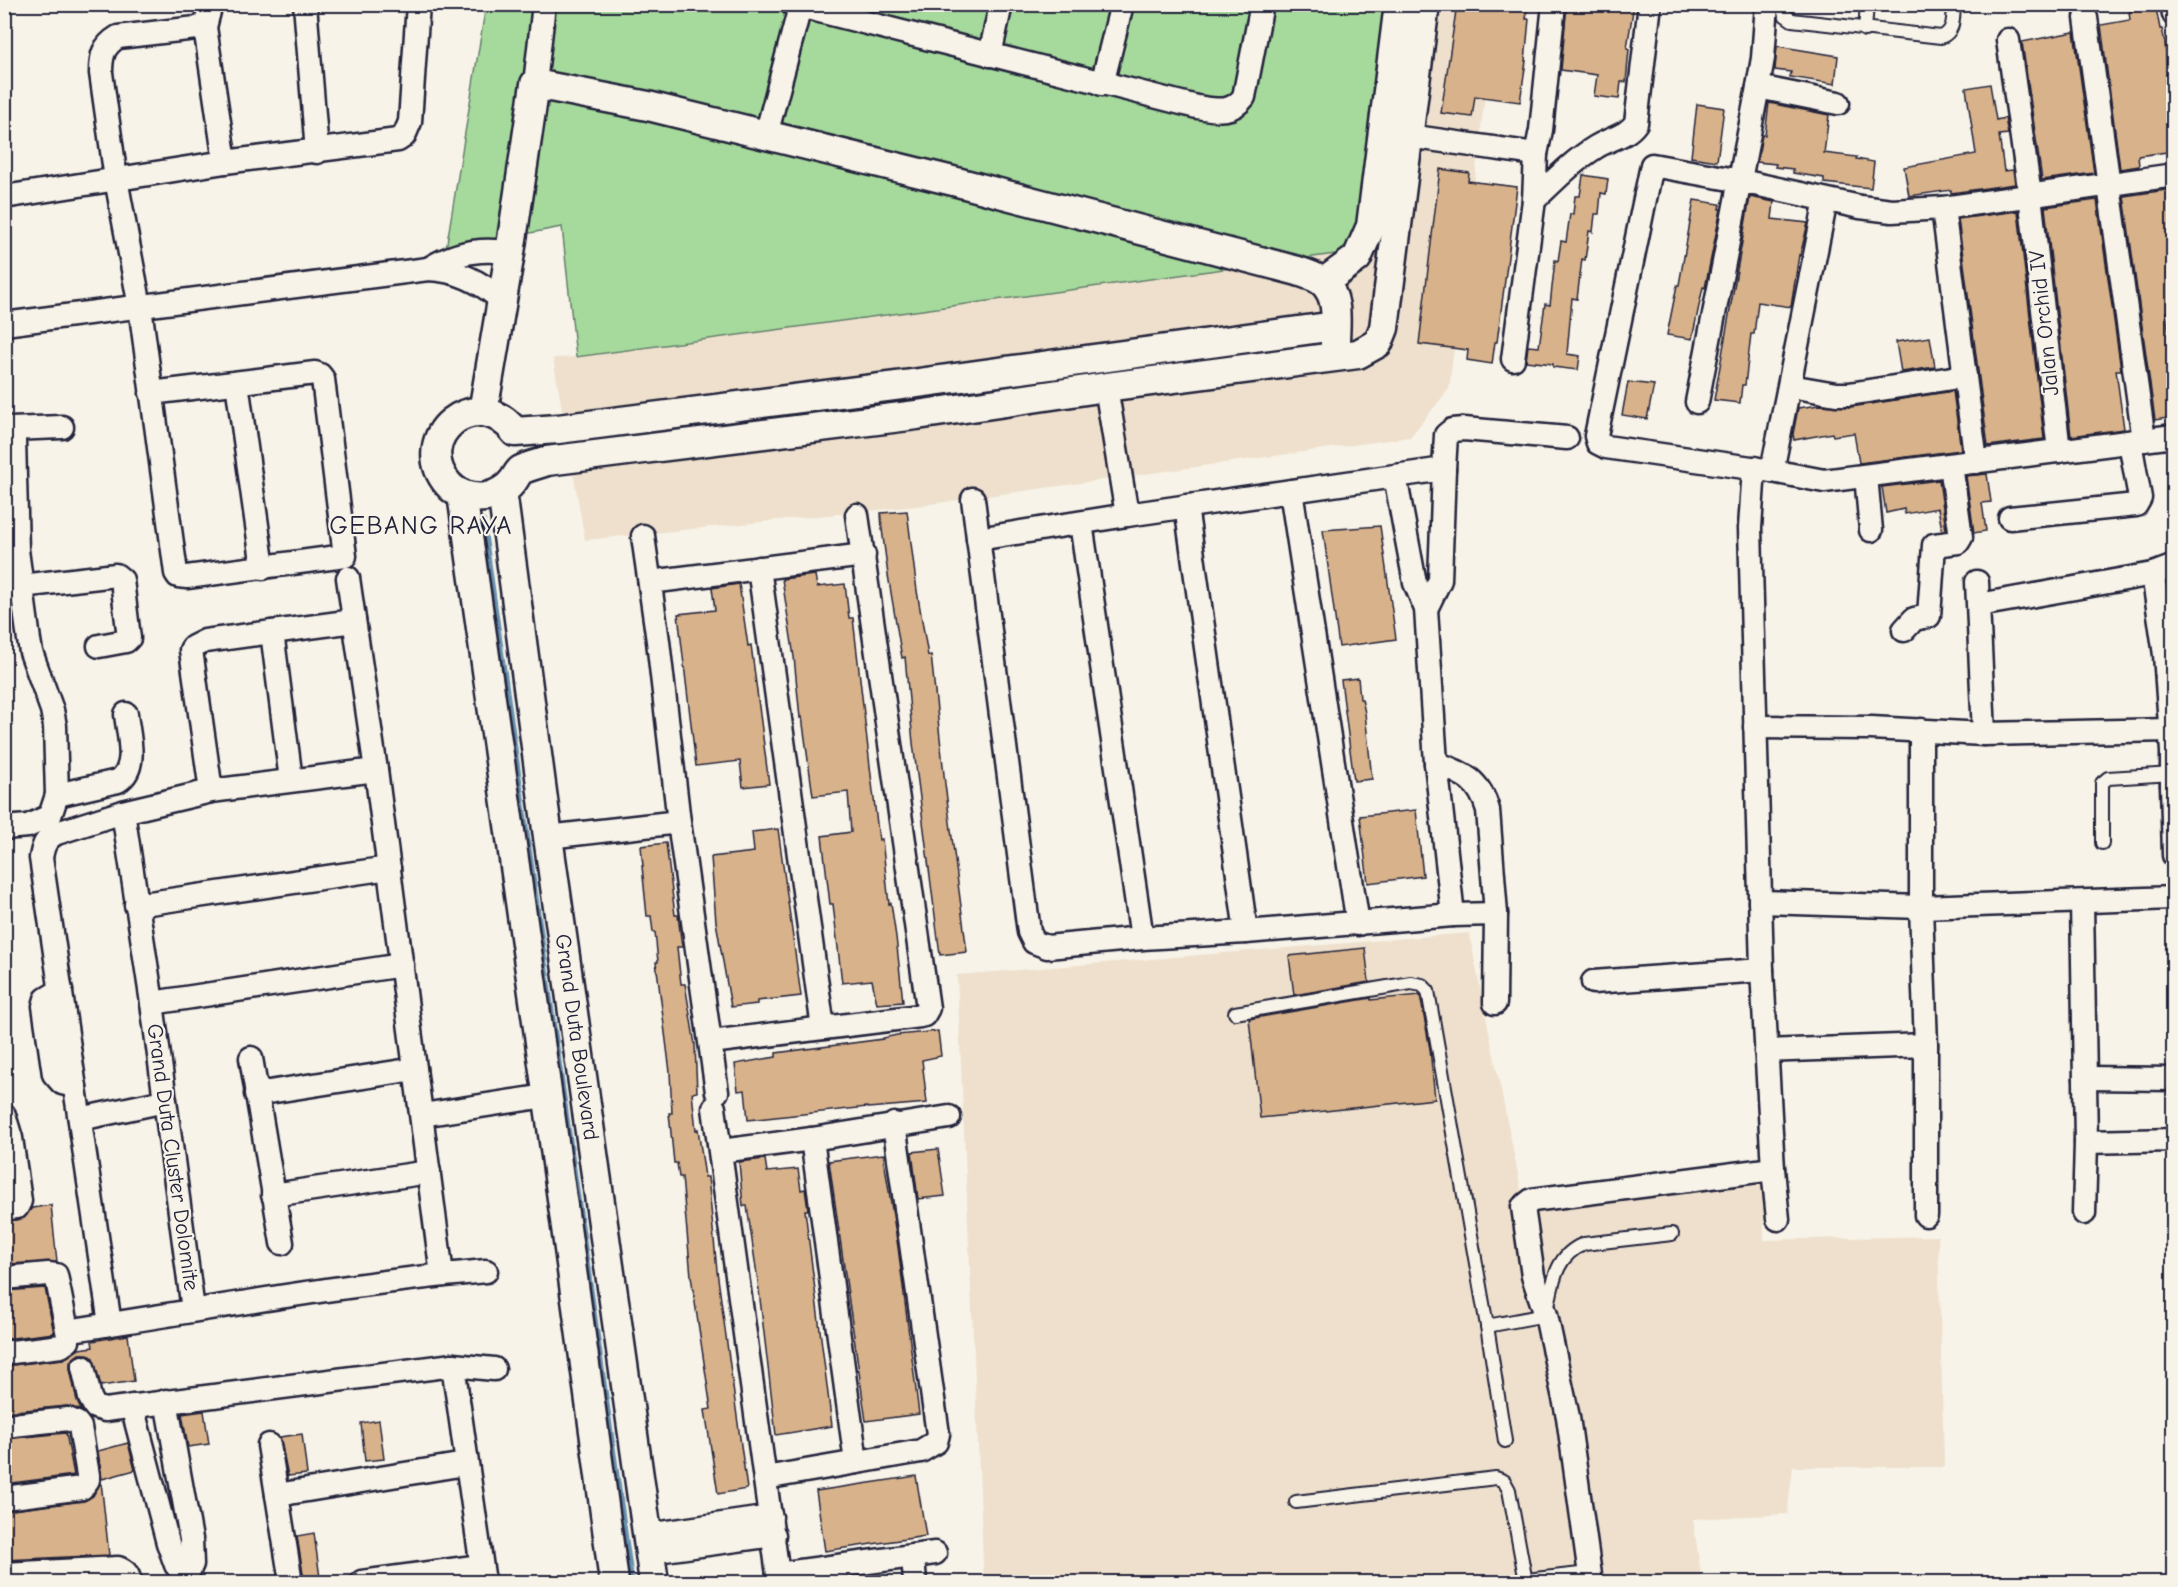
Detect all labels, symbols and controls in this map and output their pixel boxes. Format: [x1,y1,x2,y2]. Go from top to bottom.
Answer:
street label: Jalan Orchid IV [2023,249,2065,397]
district label: GEBANG RAYA [329,511,513,541]
street label: Grand Duta Boulevard [550,932,604,1142]
street label: Grand Duta Cluster Dolomite [141,1022,205,1292]

